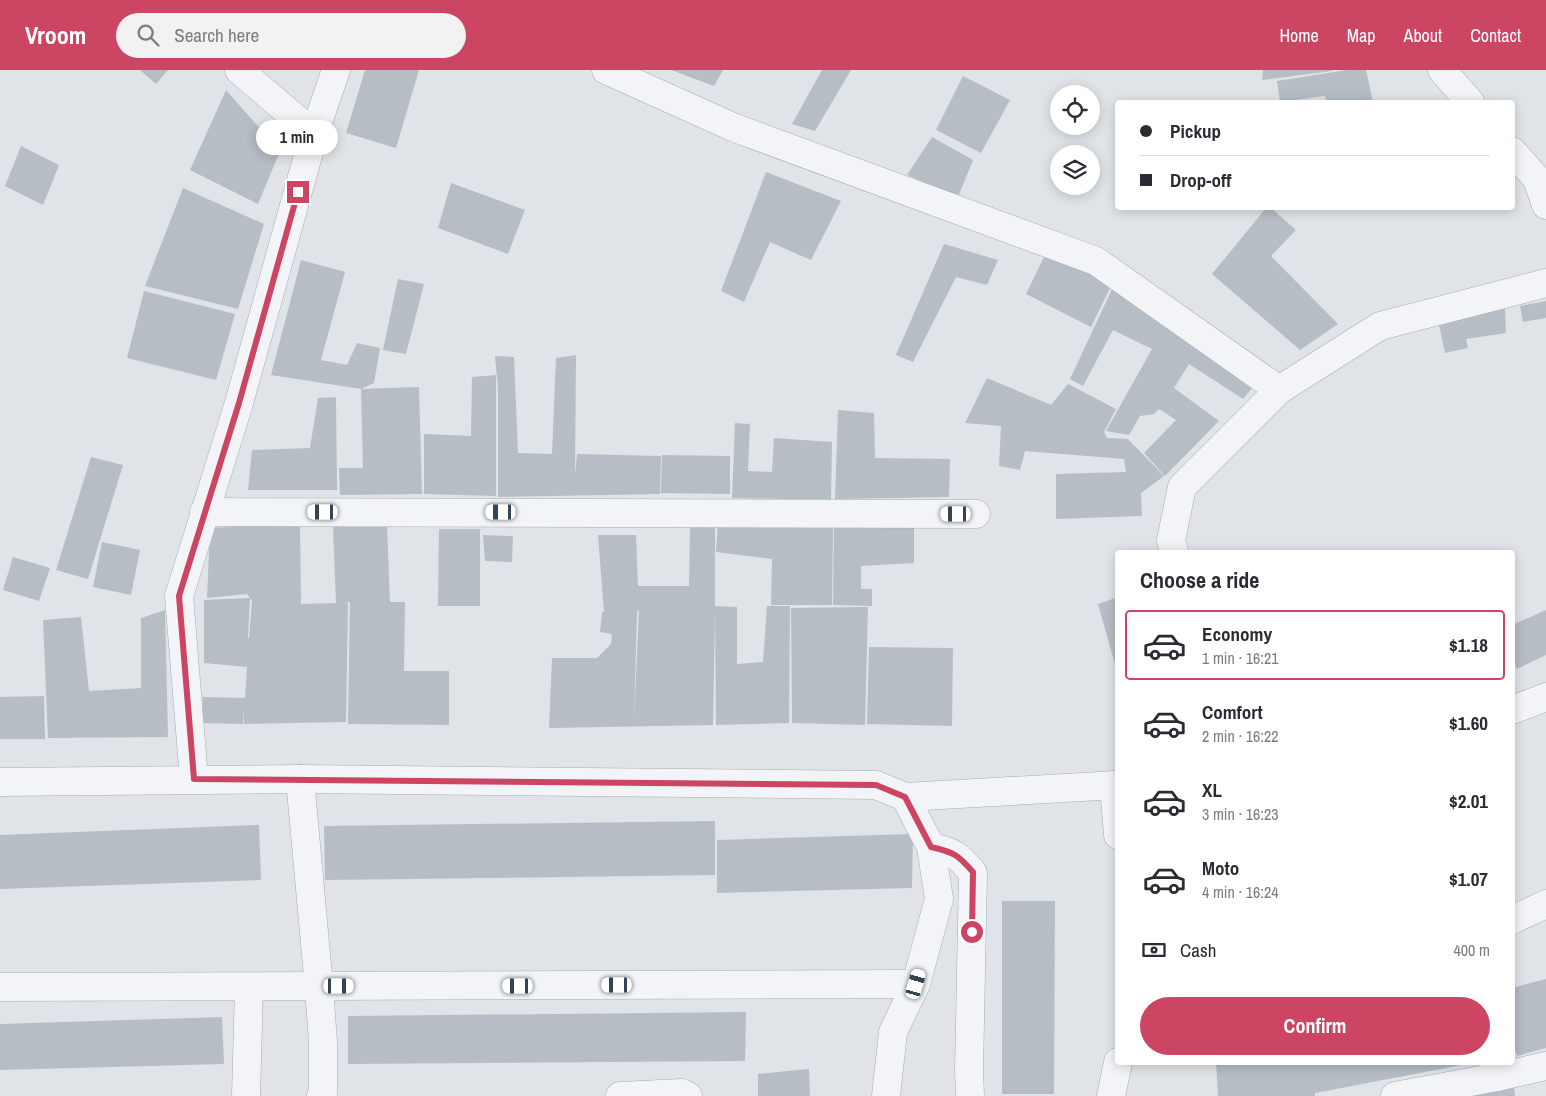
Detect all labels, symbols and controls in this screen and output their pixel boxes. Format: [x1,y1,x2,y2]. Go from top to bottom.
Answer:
search box [116,13,466,58]
text: Vroom [25,19,86,51]
icon: search [134,21,162,49]
text: Search here [174,22,259,48]
text: Home [1279,23,1319,48]
text: Map [1347,23,1376,48]
text: About [1404,23,1442,48]
text: Contact [1470,23,1521,48]
map controls [1050,85,1100,195]
button: locate [1050,85,1100,135]
text: Pickup [1170,118,1221,144]
callout: 1 min [257,119,339,154]
text: 1 min [280,126,314,148]
button: layers [1050,145,1100,195]
text: Drop-off [1170,167,1231,193]
route end [287,181,309,203]
car [308,505,338,520]
car [486,505,516,520]
car [941,507,971,522]
text: Choose a ride [1140,565,1259,595]
text: Economy [1202,621,1272,647]
icon: car [1142,623,1187,668]
text: $1.18 [1449,632,1488,658]
text: 1 min · 16:21 [1202,647,1279,669]
text: Comfort [1202,699,1263,725]
icon: car [1142,701,1187,746]
text: $1.60 [1449,710,1488,736]
text: 2 min · 16:22 [1202,725,1279,747]
text: XL [1202,777,1222,803]
icon: car [1142,779,1187,824]
text: $2.01 [1449,788,1488,814]
text: 3 min · 16:23 [1202,803,1279,825]
text: Moto [1202,855,1239,881]
icon: car [1142,857,1187,902]
text: $1.07 [1449,866,1488,892]
text: 4 min · 16:24 [1202,881,1279,903]
route start [961,921,983,943]
icon: cash [1140,936,1168,964]
text: Cash [1180,937,1216,963]
text: 400 m [1454,939,1490,961]
car [904,968,927,1000]
car [602,978,632,993]
car [324,979,354,994]
car [503,979,533,994]
button: Confirm [1140,997,1490,1055]

